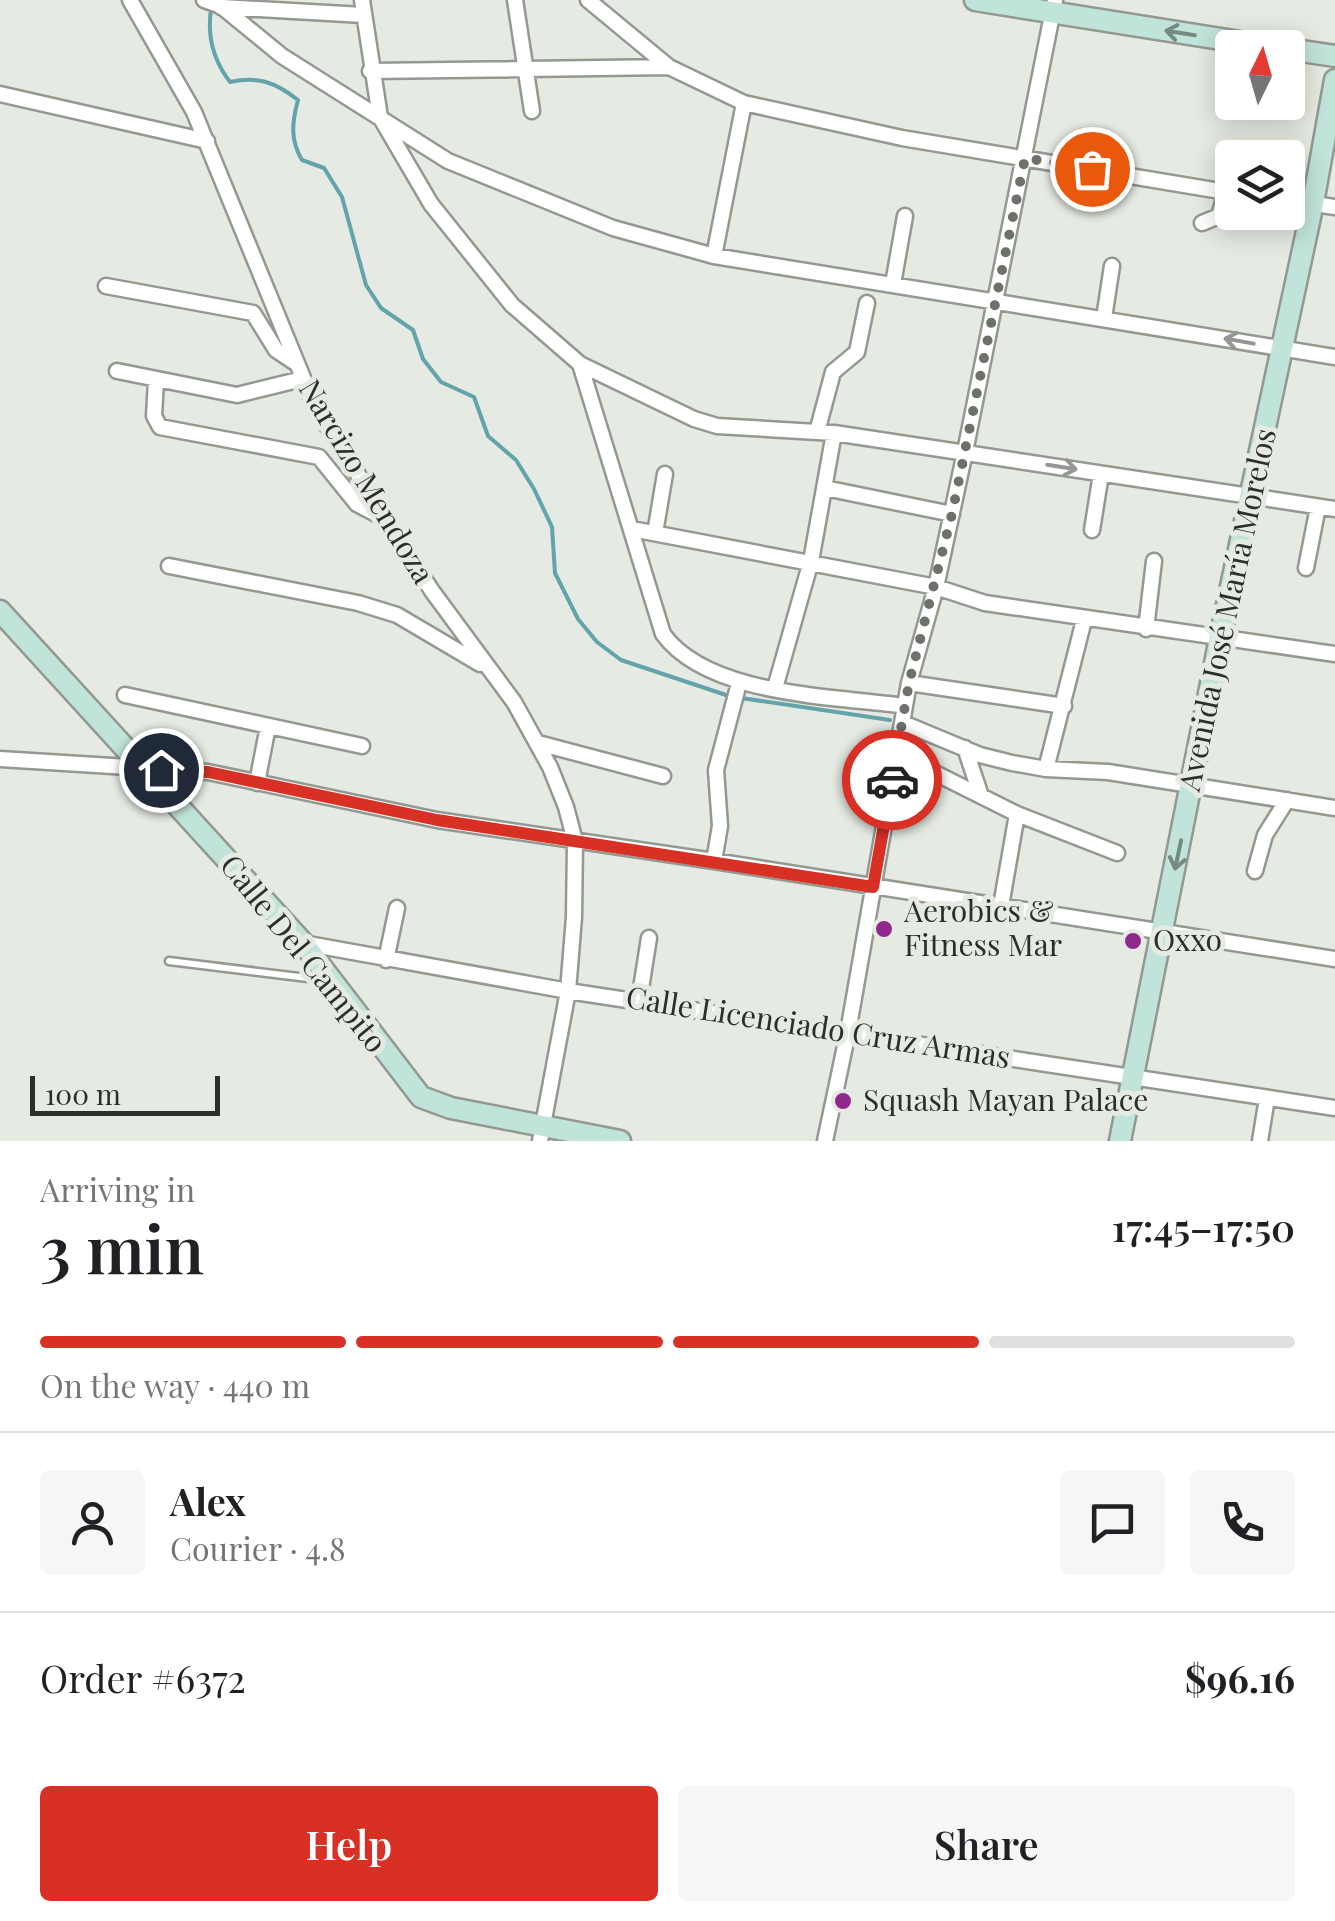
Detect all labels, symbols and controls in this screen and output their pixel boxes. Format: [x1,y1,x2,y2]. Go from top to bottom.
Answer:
one-way arrow [1165,23,1197,42]
north arrow [1215,30,1305,120]
map controls [1215,30,1305,230]
pin [1050,127,1135,212]
button: layers [1215,140,1305,230]
icon: bag [1065,142,1120,197]
one-way arrow [1223,331,1256,350]
street label: Narcizo Mendoza [291,371,445,591]
street label: Avenida José María Morelos [1168,425,1284,795]
one-way arrow [1045,459,1078,477]
pin [119,728,204,813]
courier [842,730,942,830]
icon: home [134,743,189,798]
icon: car [865,753,920,808]
one-way arrow [1167,839,1186,871]
street label: Calle Del Campito [212,846,397,1060]
place label: Aerobics & Fitness Mar [903,890,1062,964]
marker: Aerobics & Fitness Mar [873,918,895,940]
place label: Oxxo [1153,919,1222,959]
marker: Oxxo [1122,930,1144,952]
street label: Calle Licenciado Cruz Armas [623,976,1013,1076]
scale bar [30,1071,220,1116]
text: 100 m [45,1075,121,1112]
place label: Squash Mayan Palace [863,1079,1149,1119]
marker: Squash Mayan Palace [832,1090,854,1112]
text: Arriving in [40,1167,195,1210]
text: 17:45–17:50 [1112,1201,1295,1252]
text: 3 min [40,1204,204,1290]
text: On the way · 440 m [40,1363,310,1406]
button: person [40,1470,145,1575]
button: chat [1060,1470,1165,1575]
button: phone [1190,1470,1295,1575]
text: Alex [170,1475,246,1526]
text: Courier · 4.8 [170,1526,346,1569]
text: Order #6372 [40,1652,246,1703]
text: $96.16 [1185,1652,1295,1703]
button: Help [40,1786,658,1901]
button: Share [678,1786,1295,1901]

